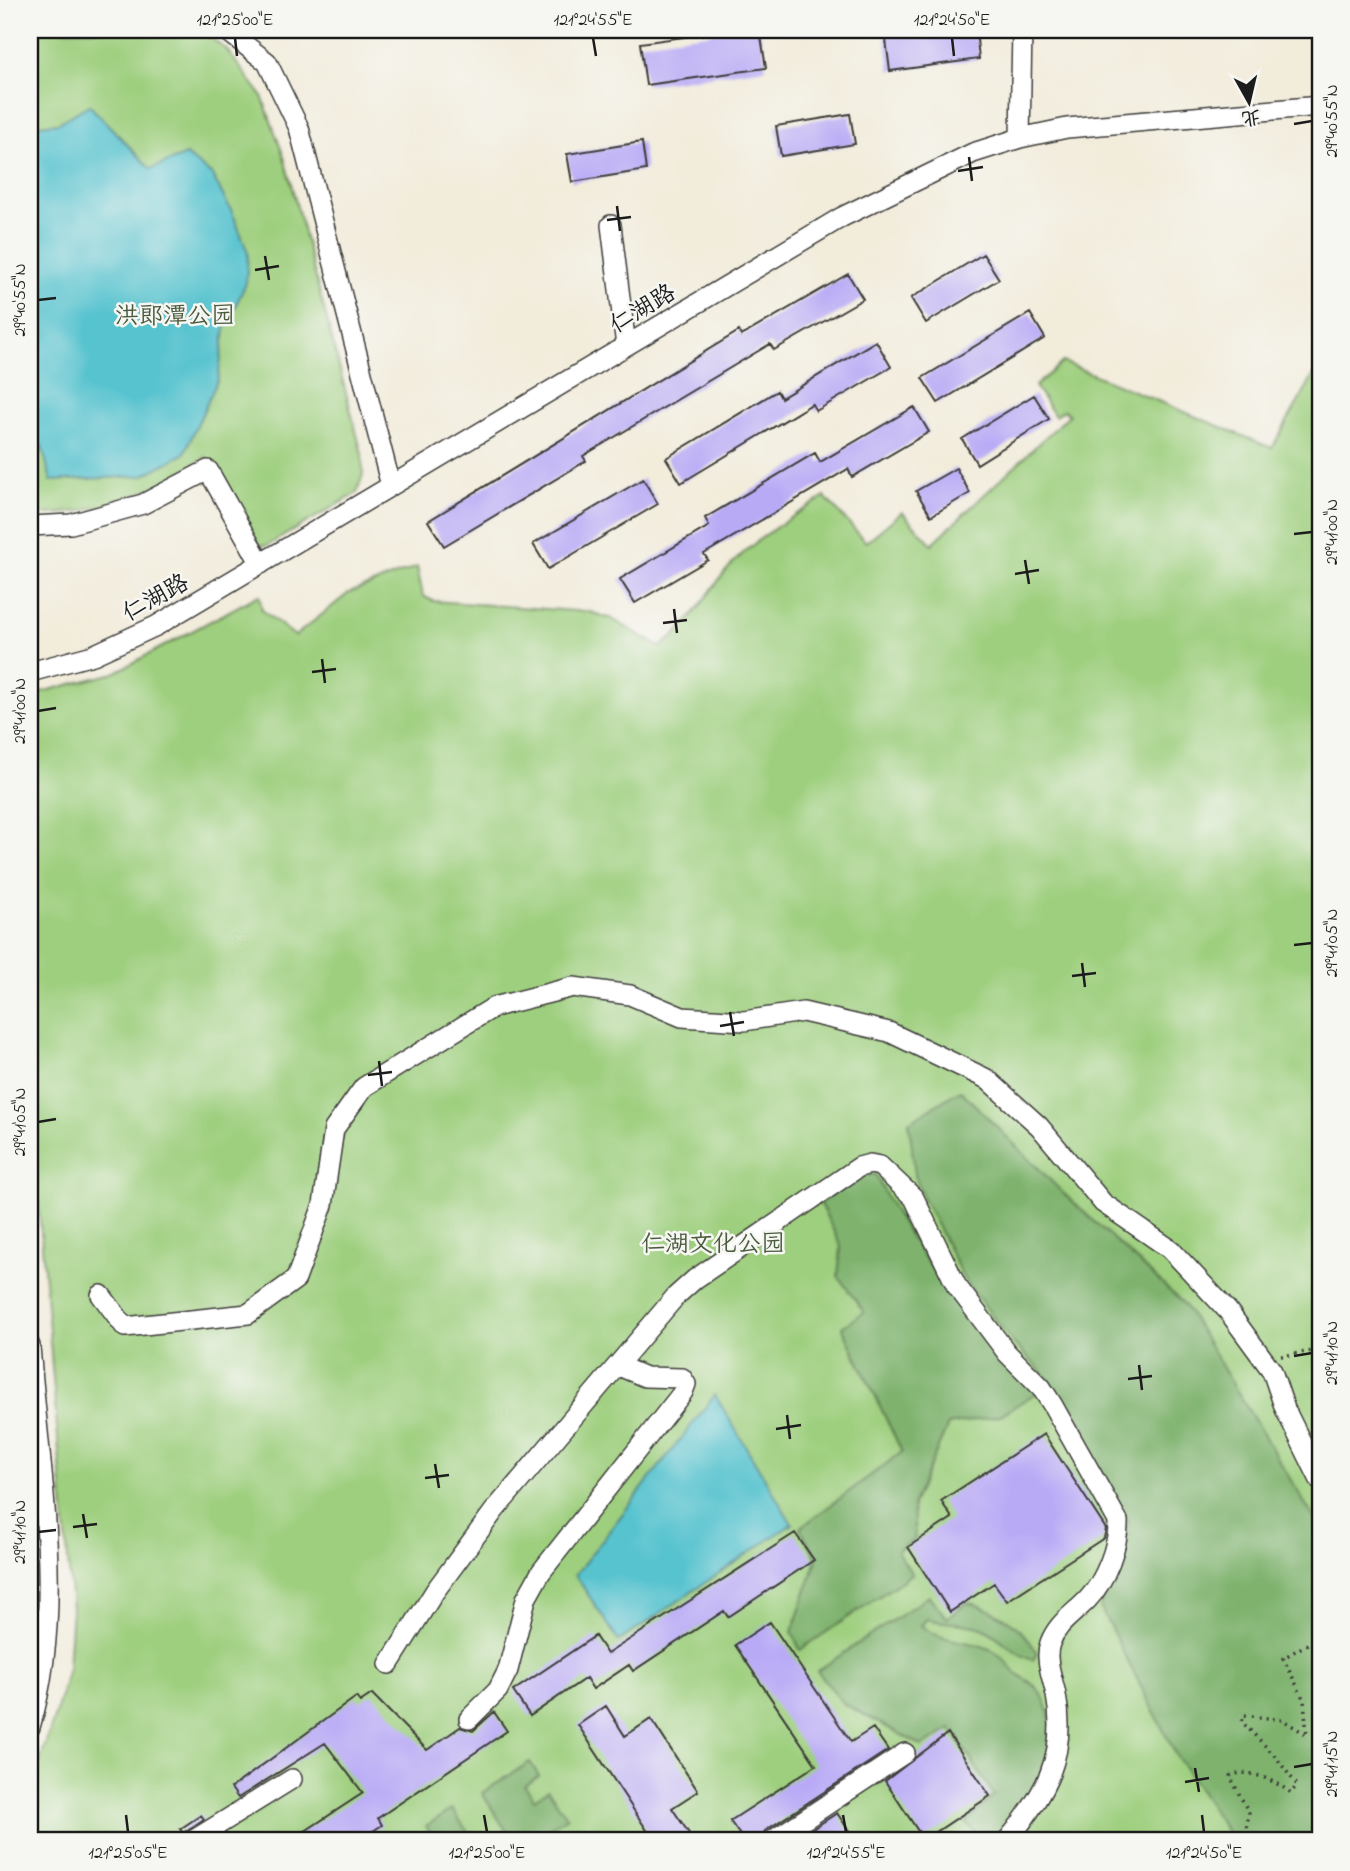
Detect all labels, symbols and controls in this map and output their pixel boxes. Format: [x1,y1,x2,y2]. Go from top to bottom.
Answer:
text: 121°25'00"E [196,8,274,34]
text: 121°24'55"E [553,8,633,34]
text: 121°24'50"E [914,8,990,34]
north arrow [1214,66,1284,136]
text: 29°40'55"N [1320,84,1346,158]
text: 北 [1240,102,1262,131]
text: 29°40'55"N [8,263,34,337]
street label: 仁湖路 [603,277,683,344]
park label: 洪郎潭公园 [115,300,235,335]
text: 29°41'00"N [1320,499,1346,565]
street label: 仁湖路 [116,566,196,632]
text: 29°41'00"N [8,678,34,744]
text: 29°41'05"N [1320,909,1346,977]
text: 29°41'05"N [8,1088,34,1156]
park label: 仁湖文化公园 [641,1228,785,1263]
text: 29°41'10"N [1320,1321,1346,1385]
text: 29°41'10"N [8,1500,34,1564]
text: 29°41'15"N [1320,1731,1346,1797]
text: 121°25'05"E [88,1841,168,1867]
text: 121°25'00"E [448,1841,526,1867]
text: 121°24'55"E [806,1841,886,1867]
text: 121°24'50"E [1166,1841,1242,1867]

